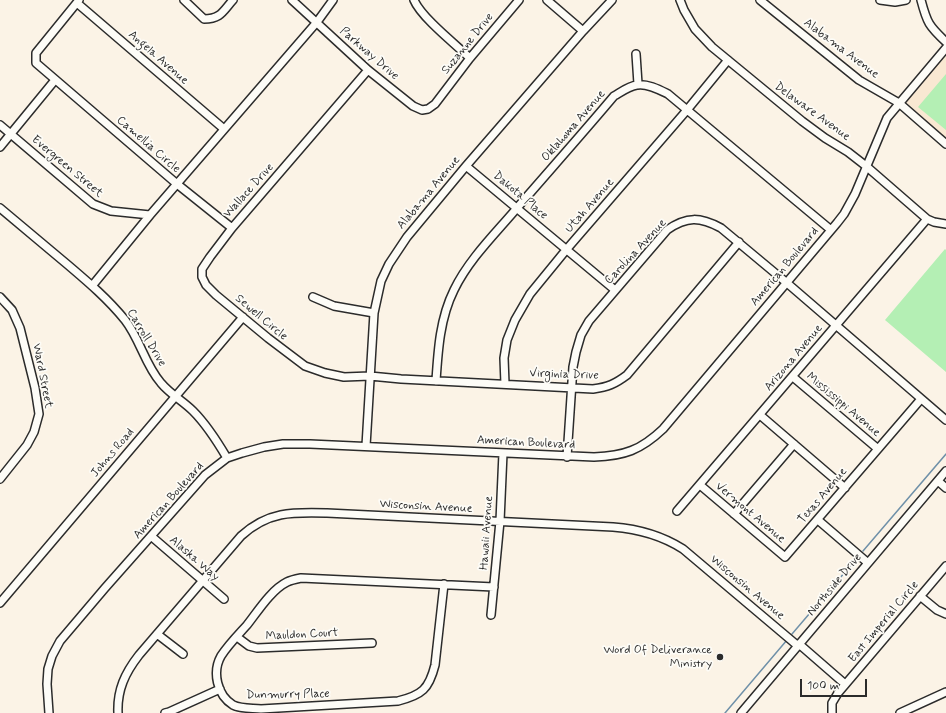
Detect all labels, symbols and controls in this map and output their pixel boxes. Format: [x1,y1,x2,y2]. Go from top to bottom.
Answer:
street label: Suzanne Drive [439,10,497,78]
street label: Alabama Avenue [800,16,882,82]
street label: Parkway Drive [336,24,402,84]
street label: Angela Avenue [125,28,191,88]
street label: Delaware Avenue [771,80,853,144]
street label: Oklahoma Avenue [539,87,609,165]
street label: Camellia Circle [113,113,183,177]
street label: Evergreen Street [28,133,106,201]
street label: Alabama Avenue [394,154,464,232]
street label: Wallace Drive [221,161,277,221]
street label: Dakota Place [490,169,550,223]
street label: Utah Avenue [562,176,618,236]
street label: Carolina Avenue [602,216,670,288]
street label: American Boulevard [748,225,822,309]
street label: Sewell Circle [232,292,290,344]
street label: Carroll Drive [123,307,169,369]
street label: Arizona Avenue [762,322,826,394]
street label: Ward Street [29,342,55,410]
street label: Virginia Drive [529,367,599,383]
street label: Mississippi Avenue [803,370,883,440]
street label: Johns Road [88,426,138,480]
street label: American Boulevard [477,433,575,453]
street label: American Boulevard [131,460,207,542]
street label: Texas Avenue [795,465,851,527]
street label: Vermont Avenue [712,479,788,547]
street label: Hawaii Avenue [477,495,497,571]
street label: Wisconsin Avenue [379,497,473,517]
street label: Alaska Way [166,533,222,585]
street label: Northside Drive [805,551,865,619]
street label: Wisconsin Avenue [707,553,787,623]
street label: East Imperial Circle [846,578,922,666]
street label: Mauldon Court [265,626,339,644]
place label: Word Of Deliverance Ministry [603,643,712,671]
marker: Word Of Deliverance Ministry [715,652,725,662]
scale bar [802,671,869,697]
text: 100 m [807,678,839,694]
street label: Dunmurry Place [246,687,330,703]

